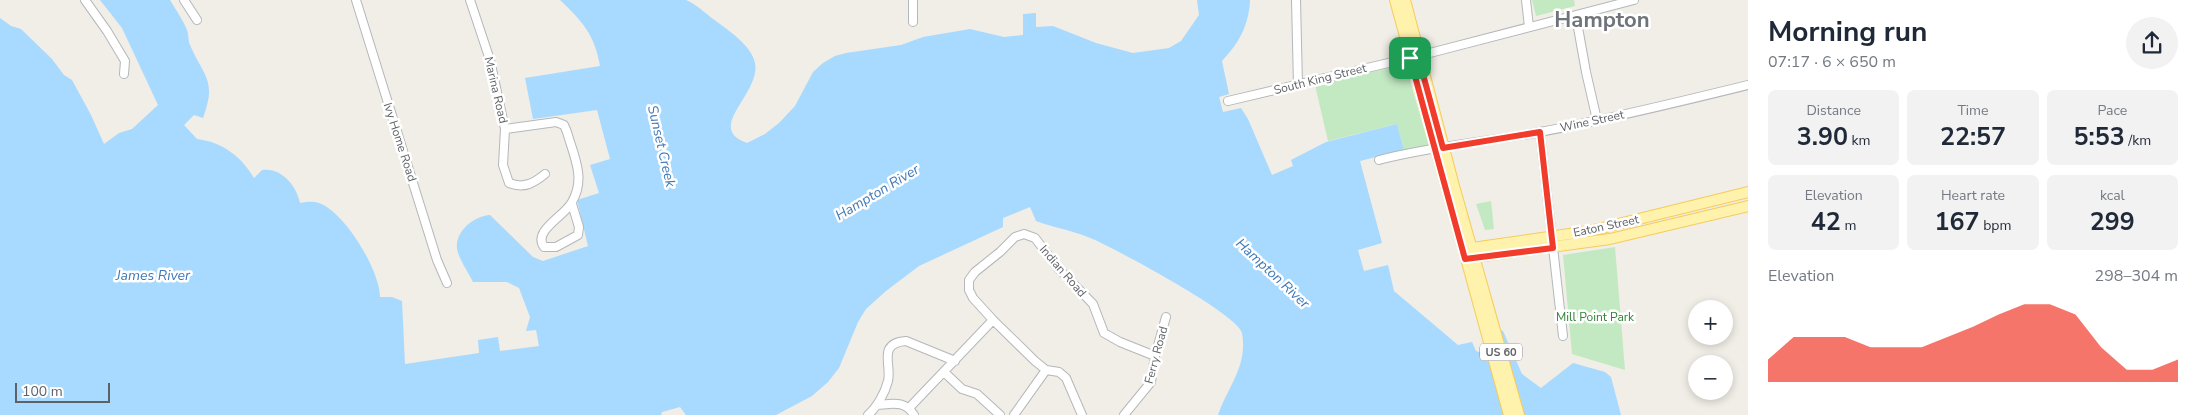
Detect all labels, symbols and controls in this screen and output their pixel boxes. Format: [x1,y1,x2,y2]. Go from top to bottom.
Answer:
district label: Hampton [1554,5,1650,35]
text: Morning run [1768,13,1927,51]
button: share [2126,17,2178,69]
pin [1389,37,1431,79]
icon: arrive [1396,44,1424,72]
text: 07:17 · 6 × 650 m [1768,51,1896,73]
street label: Marina Road [481,55,511,125]
street label: South King Street [1272,60,1369,98]
street label: Ivy Home Road [380,100,420,184]
text: Distance [1806,101,1861,120]
text: Time [1957,101,1989,120]
text: Pace [2097,101,2127,120]
water label: Sunset Creek [643,103,680,190]
street label: Wine Street [1559,106,1626,136]
text: 3.90 [1797,120,1848,154]
text: 22:57 [1940,120,2006,154]
text: 5:53 [2073,120,2125,154]
text: km [1848,131,1871,150]
text: /km [2125,131,2151,150]
water label: Hampton River [832,159,923,225]
text: Elevation [1805,186,1863,205]
text: Heart rate [1941,186,2005,205]
text: kcal [2100,186,2125,205]
text: 42 [1811,205,1841,239]
text: 167 [1935,205,1980,239]
text: 299 [2090,205,2135,239]
street label: Eaton Street [1572,211,1641,241]
text: m [1841,216,1856,235]
text: bpm [1980,216,2011,235]
water label: Hampton River [1232,234,1314,313]
street label: Indian Road [1036,242,1090,300]
text: Elevation [1768,265,1834,287]
text: 298–304 m [2095,265,2178,287]
water label: James River [115,266,191,285]
map controls [1688,300,1733,400]
button: + [1688,300,1733,345]
park label: Mill Point Park [1556,309,1635,325]
street label: Ferry Road [1141,325,1171,385]
road number: US 60 [1480,344,1522,361]
button: − [1688,355,1733,400]
scale bar [15,380,110,403]
text: 100 m [22,382,63,401]

